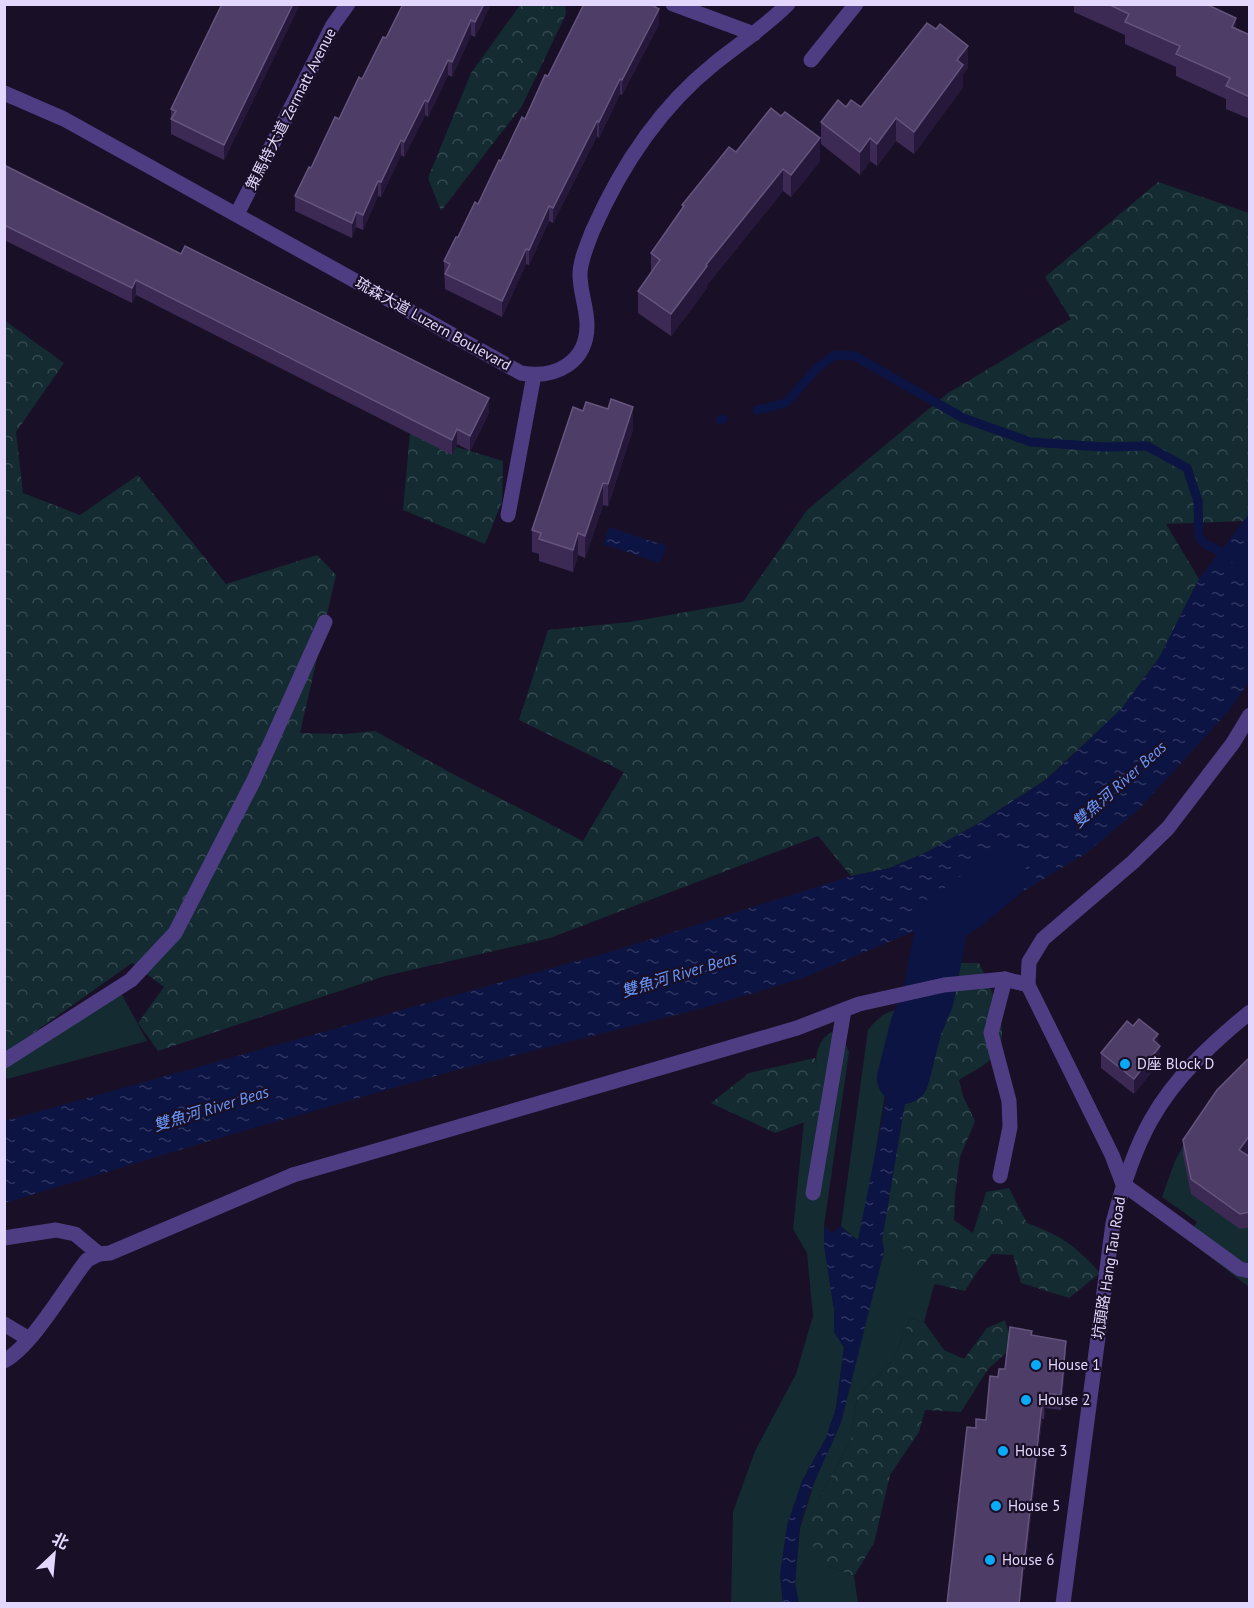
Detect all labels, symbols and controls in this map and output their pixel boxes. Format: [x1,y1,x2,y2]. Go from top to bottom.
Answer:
street label: 策馬特大道 Zermatt Avenue [241,25,340,193]
street label: 琉森大道 Luzern Boulevard [352,273,515,374]
water label: 雙魚河 River Beas [1068,736,1171,831]
water label: 雙魚河 River Beas [619,947,740,1001]
place label: D座 Block D [1137,1054,1214,1073]
marker: D座 Block D [1118,1057,1132,1071]
water label: 雙魚河 River Beas [151,1081,272,1135]
street label: 坑頭路 Hang Tau Road [1088,1195,1129,1341]
place label: House 1 [1048,1355,1100,1374]
marker: House 1 [1029,1358,1043,1372]
place label: House 2 [1038,1390,1090,1409]
marker: House 2 [1019,1393,1033,1407]
place label: House 3 [1015,1441,1067,1460]
marker: House 3 [996,1444,1010,1458]
place label: House 5 [1008,1496,1060,1515]
marker: House 5 [989,1499,1003,1513]
north arrow [24,1524,84,1584]
text: 北 [49,1528,72,1553]
place label: House 6 [1002,1550,1054,1569]
marker: House 6 [983,1553,997,1567]

